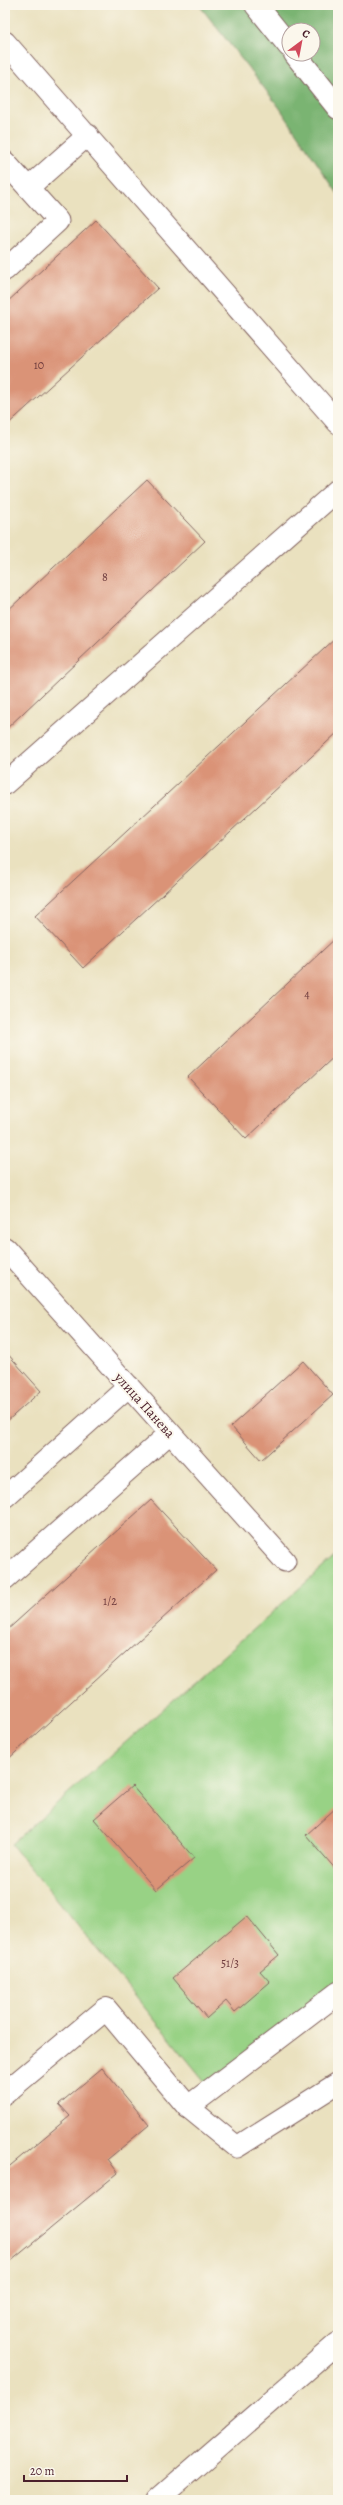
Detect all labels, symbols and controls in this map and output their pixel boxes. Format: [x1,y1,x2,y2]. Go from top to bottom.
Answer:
north arrow [281,22,321,62]
text: С [299,26,313,42]
house number: 10 [34,357,44,373]
house number: 8 [102,569,108,585]
house number: 4 [304,986,310,1002]
street label: улица Панева [109,1368,180,1443]
house number: 1/2 [103,1593,117,1609]
house number: 51/3 [221,1955,239,1971]
scale bar [24,2457,127,2483]
text: 20 m [30,2463,54,2479]

